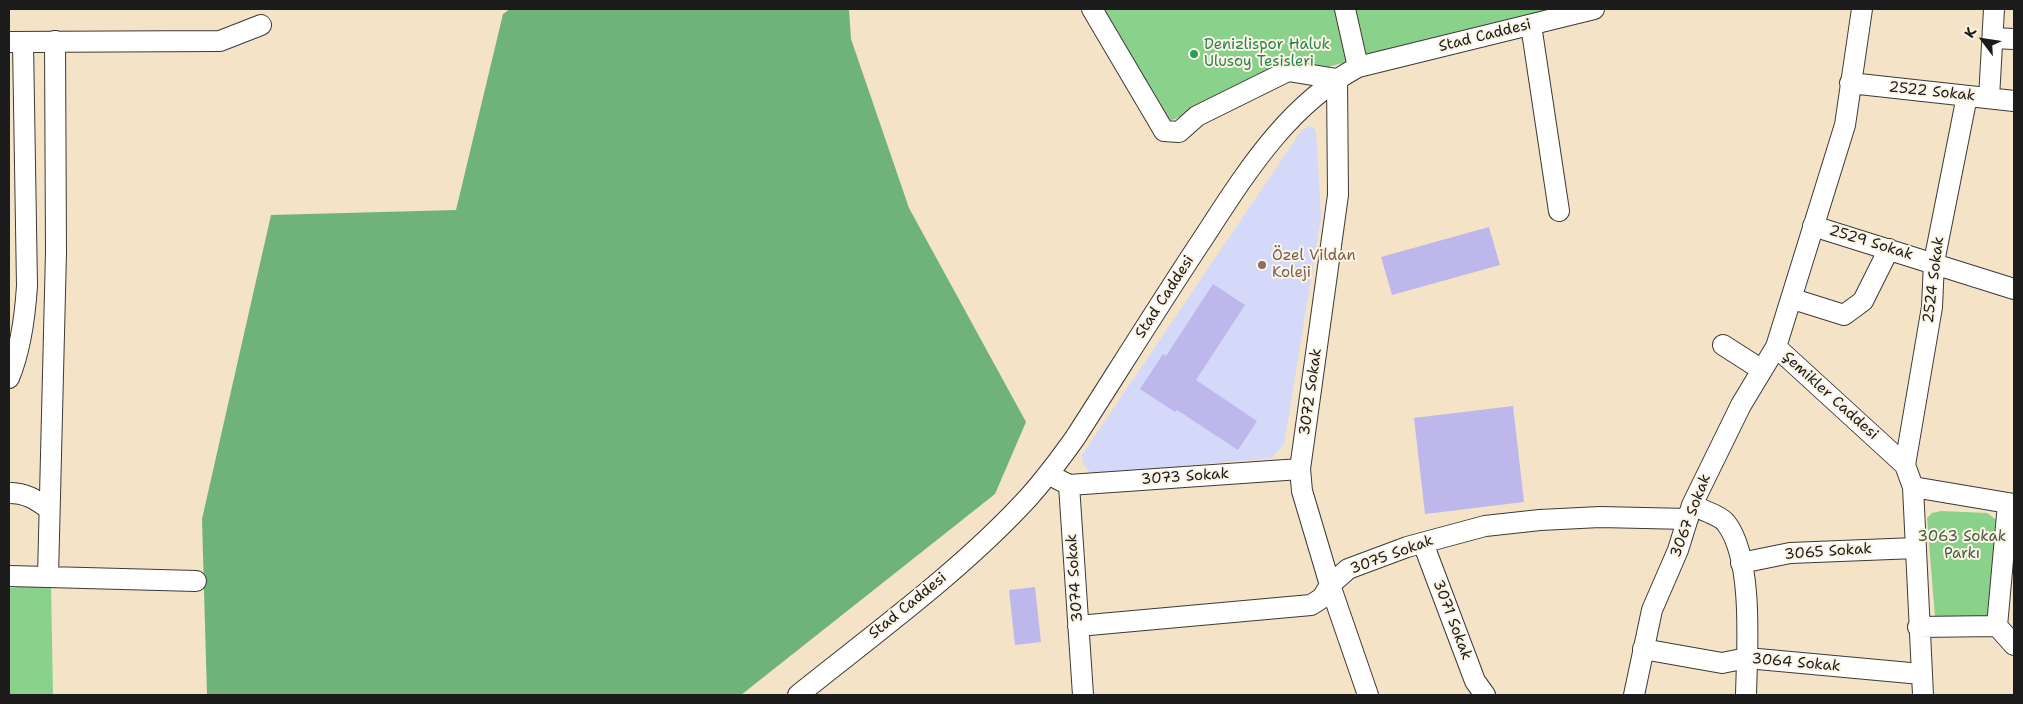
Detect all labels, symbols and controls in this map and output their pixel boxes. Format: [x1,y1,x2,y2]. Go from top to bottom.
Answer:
north arrow [1958,15,2008,65]
street label: Stad Caddesi [1437,16,1533,56]
text: K [1960,24,1980,41]
place label: Denizlispor Haluk Ulusoy Tesisleri [1204,36,1330,71]
marker: Denizlispor Haluk Ulusoy Tesisleri [1188,48,1200,60]
street label: 2522 Sokak [1888,78,1976,106]
street label: 2529 Sokak [1827,222,1915,264]
street label: 2524 Sokak [1920,236,1948,324]
place label: Özel Vildan Koleji [1272,247,1356,282]
street label: Stad Caddesi [1132,252,1198,342]
marker: Özel Vildan Koleji [1256,259,1268,271]
street label: 3072 Sokak [1296,347,1326,437]
street label: Şemikler Caddesi [1778,348,1882,444]
street label: 3073 Sokak [1140,465,1230,489]
street label: 3067 Sokak [1667,472,1715,560]
park label: 3063 Sokak Parkı [1918,528,2006,563]
street label: 3075 Sokak [1348,532,1436,578]
street label: 3074 Sokak [1063,533,1087,623]
street label: 3065 Sokak [1784,540,1872,564]
street label: Stad Caddesi [865,569,951,643]
street label: 3071 Sokak [1429,577,1475,663]
street label: 3064 Sokak [1751,650,1841,676]

